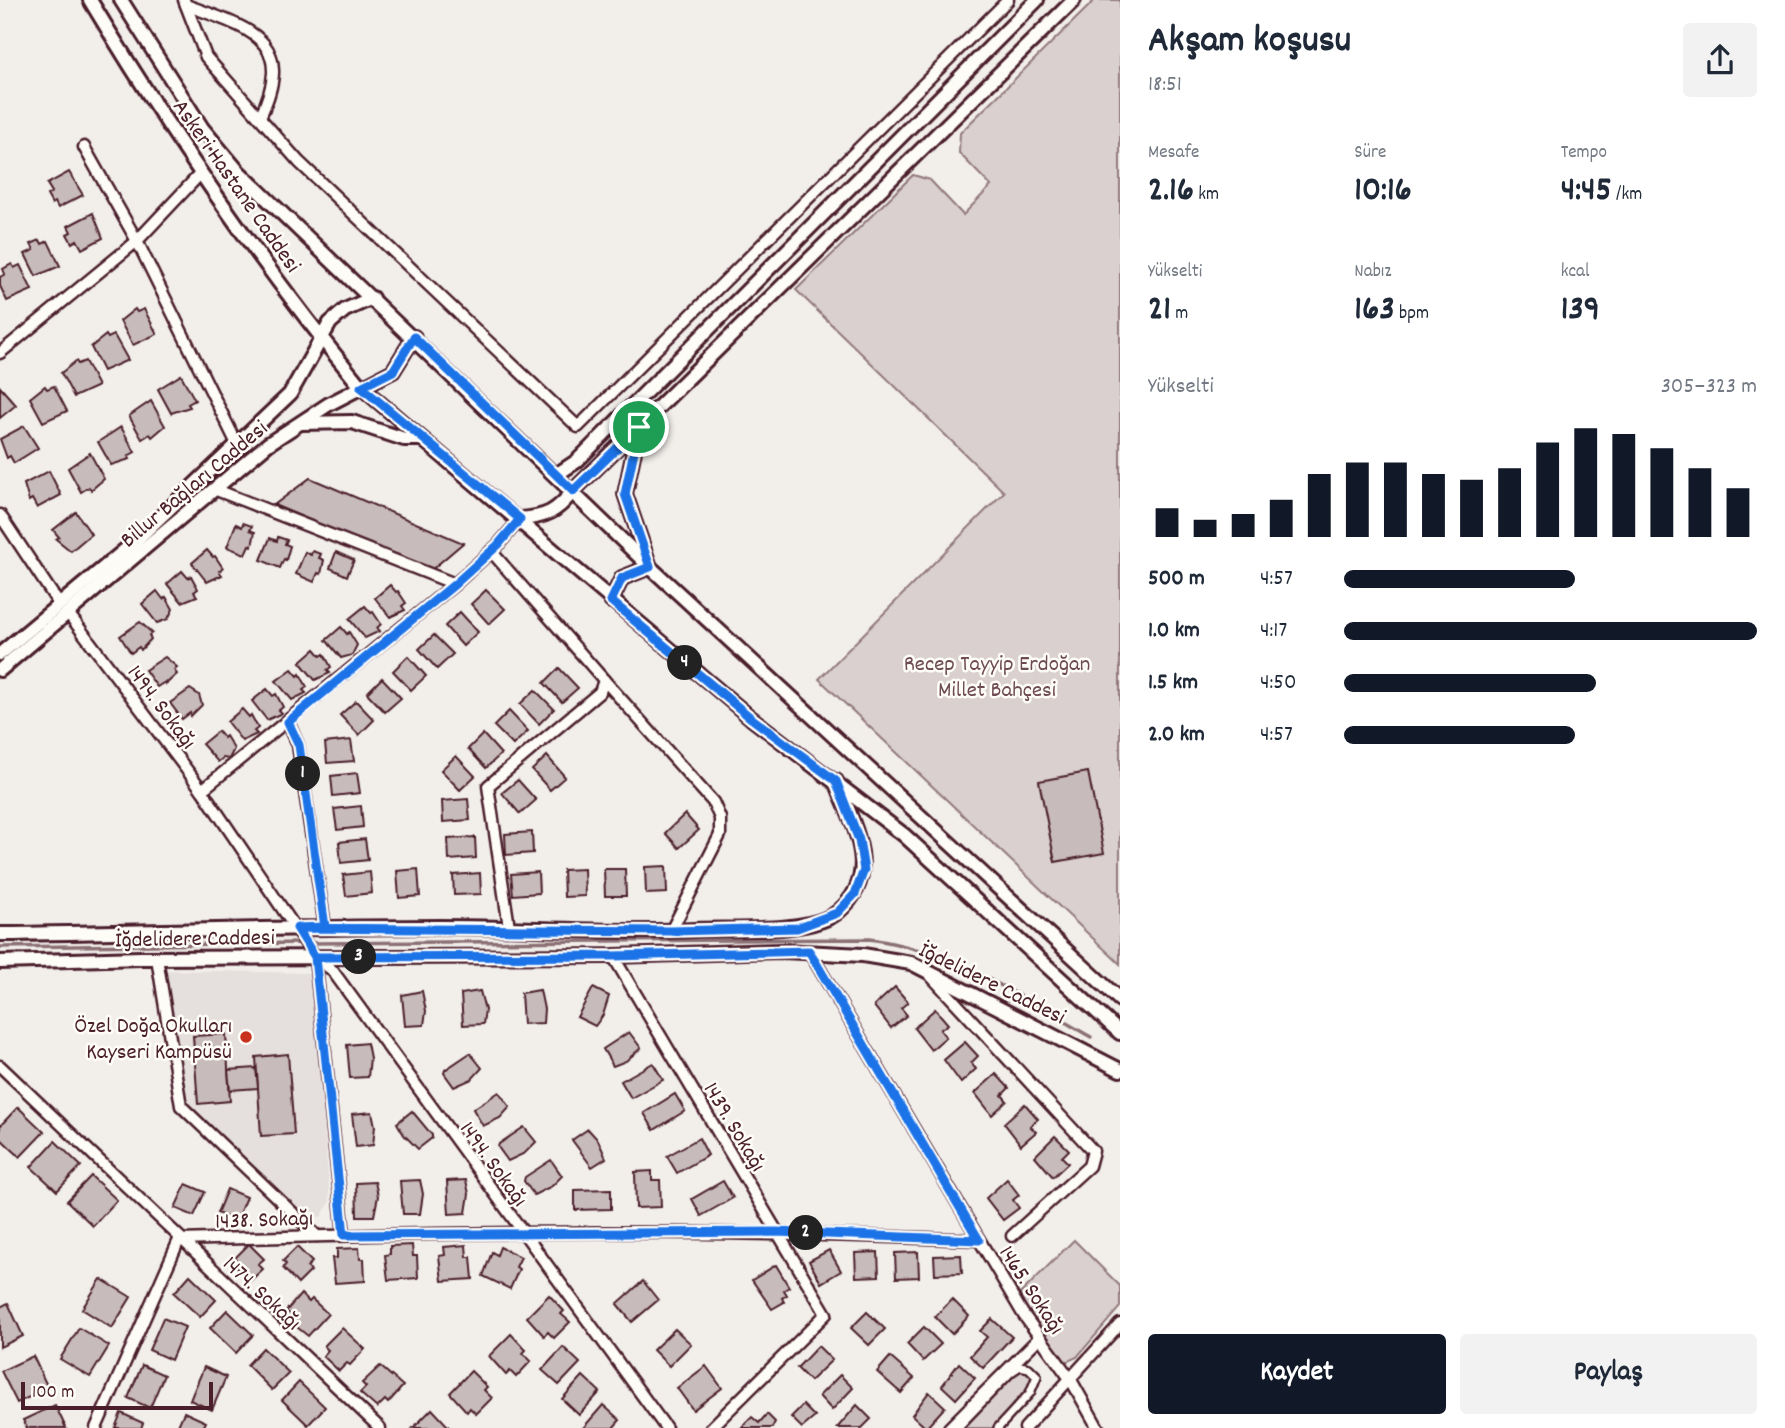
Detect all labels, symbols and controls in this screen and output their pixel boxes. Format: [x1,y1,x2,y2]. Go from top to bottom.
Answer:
text: Akşam koşusu [1148,15,1351,70]
button: share [1683,23,1757,97]
text: 18:51 [1148,69,1182,102]
street label: Askeri Hastane Caddesi [163,94,307,280]
text: Mesafe [1148,140,1199,167]
text: Süre [1354,140,1386,167]
text: Tempo [1561,140,1607,167]
text: 2.16 [1148,167,1194,217]
text: 10:16 [1354,167,1412,217]
text: 4:45 [1561,167,1612,217]
text: km [1194,182,1219,209]
text: /km [1612,182,1642,209]
text: Yükselti [1148,259,1202,286]
text: Nabız [1354,259,1392,286]
text: kcal [1561,259,1590,286]
text: 21 [1148,286,1171,336]
text: 163 [1354,286,1395,336]
text: 139 [1561,286,1600,336]
text: m [1171,301,1188,328]
text: bpm [1395,301,1429,328]
text: Yükselti [1148,371,1214,404]
text: 305–323 m [1661,371,1757,404]
pin [609,397,669,457]
icon: arrive [620,408,658,446]
street label: Billur Bağları Caddesi [114,414,276,557]
text: 500 m [1148,563,1205,596]
text: 4:57 [1260,563,1293,596]
text: 1.0 km [1148,615,1200,648]
text: 4:17 [1260,615,1287,648]
pin: 4 [668,646,702,680]
text: 4 [681,649,688,676]
park label: Recep Tayyip Erdoğan Millet Bahçesi [904,649,1090,708]
street label: 1494. Sokağı [117,659,203,757]
text: 1.5 km [1148,667,1198,700]
text: 4:50 [1260,667,1297,700]
text: 2.0 km [1148,719,1205,752]
text: 4:57 [1260,719,1293,752]
pin: 1 [286,756,320,792]
text: 1 [300,760,305,787]
street label: İğdelidere Caddesi [115,923,275,958]
street label: İğdelidere Caddesi [912,935,1070,1035]
pin: 3 [342,940,376,974]
text: 3 [354,943,363,970]
place label: Özel Doğa Okulları Kayseri Kampüsü [75,1011,232,1070]
marker: Özel Doğa Okulları Kayseri Kampüsü [238,1029,254,1045]
street label: 1439. Sokağı [693,1077,773,1179]
street label: 1494. Sokağı [450,1115,535,1215]
street label: 1438. Sokağı [215,1203,314,1240]
pin: 2 [788,1216,824,1250]
text: 2 [801,1219,810,1246]
street label: 1465. Sokağı [989,1240,1071,1342]
street label: 1474. Sokağı [214,1249,307,1340]
button: Kaydet [1148,1334,1446,1414]
button: Paylaş [1460,1334,1757,1414]
scale bar [21,1379,214,1411]
text: 100 m [32,1380,74,1407]

